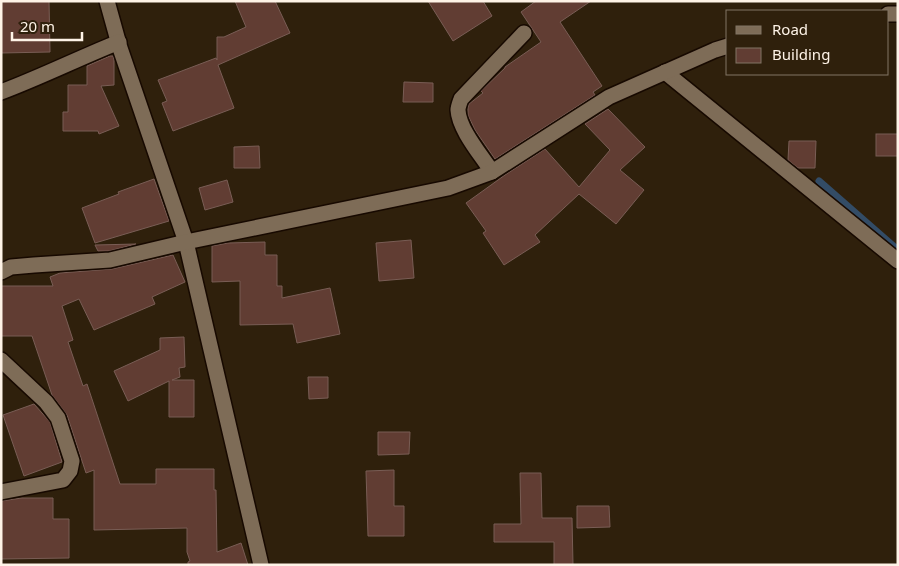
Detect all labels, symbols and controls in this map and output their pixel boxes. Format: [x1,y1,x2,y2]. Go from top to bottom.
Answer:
scale bar [12,10,82,42]
legend [726,10,889,75]
text: 20 m [20,16,55,36]
text: Road [772,19,808,39]
text: Building [772,44,830,64]

